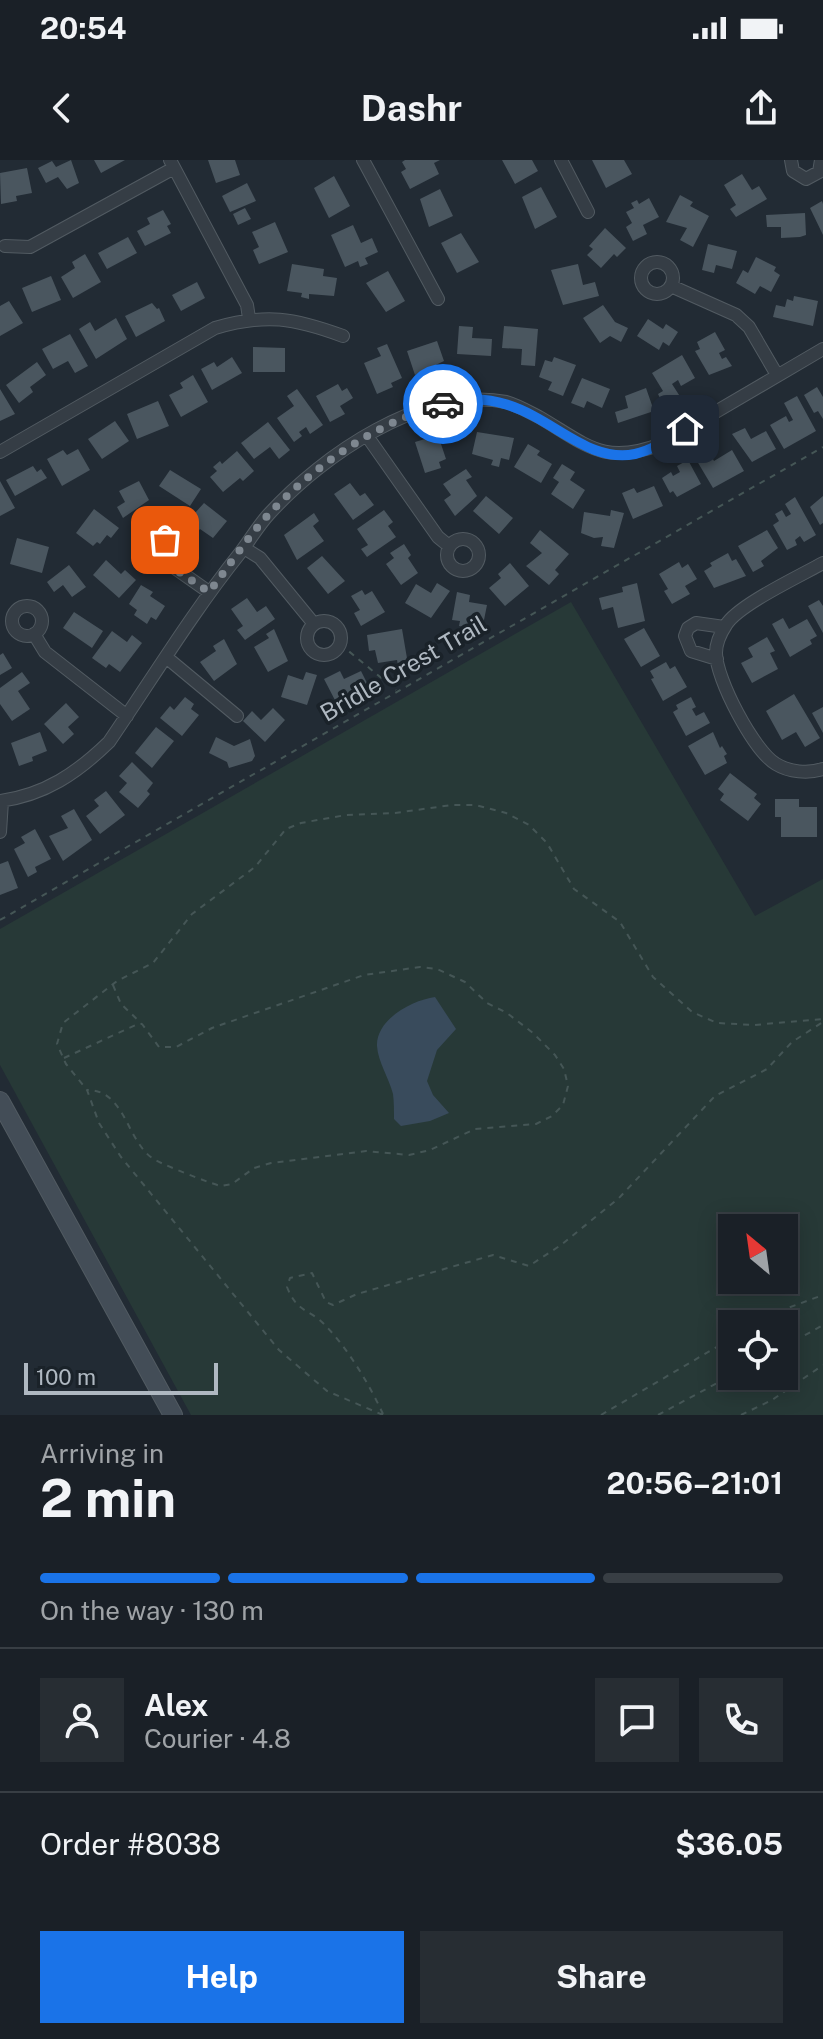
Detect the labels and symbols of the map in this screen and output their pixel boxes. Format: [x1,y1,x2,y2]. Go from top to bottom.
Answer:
courier [403,364,483,444]
pin [651,395,719,463]
pin [131,506,199,574]
street label: Bridle Crest Trail [315,609,491,727]
north arrow [718,1214,798,1294]
scale bar [24,1359,218,1395]

